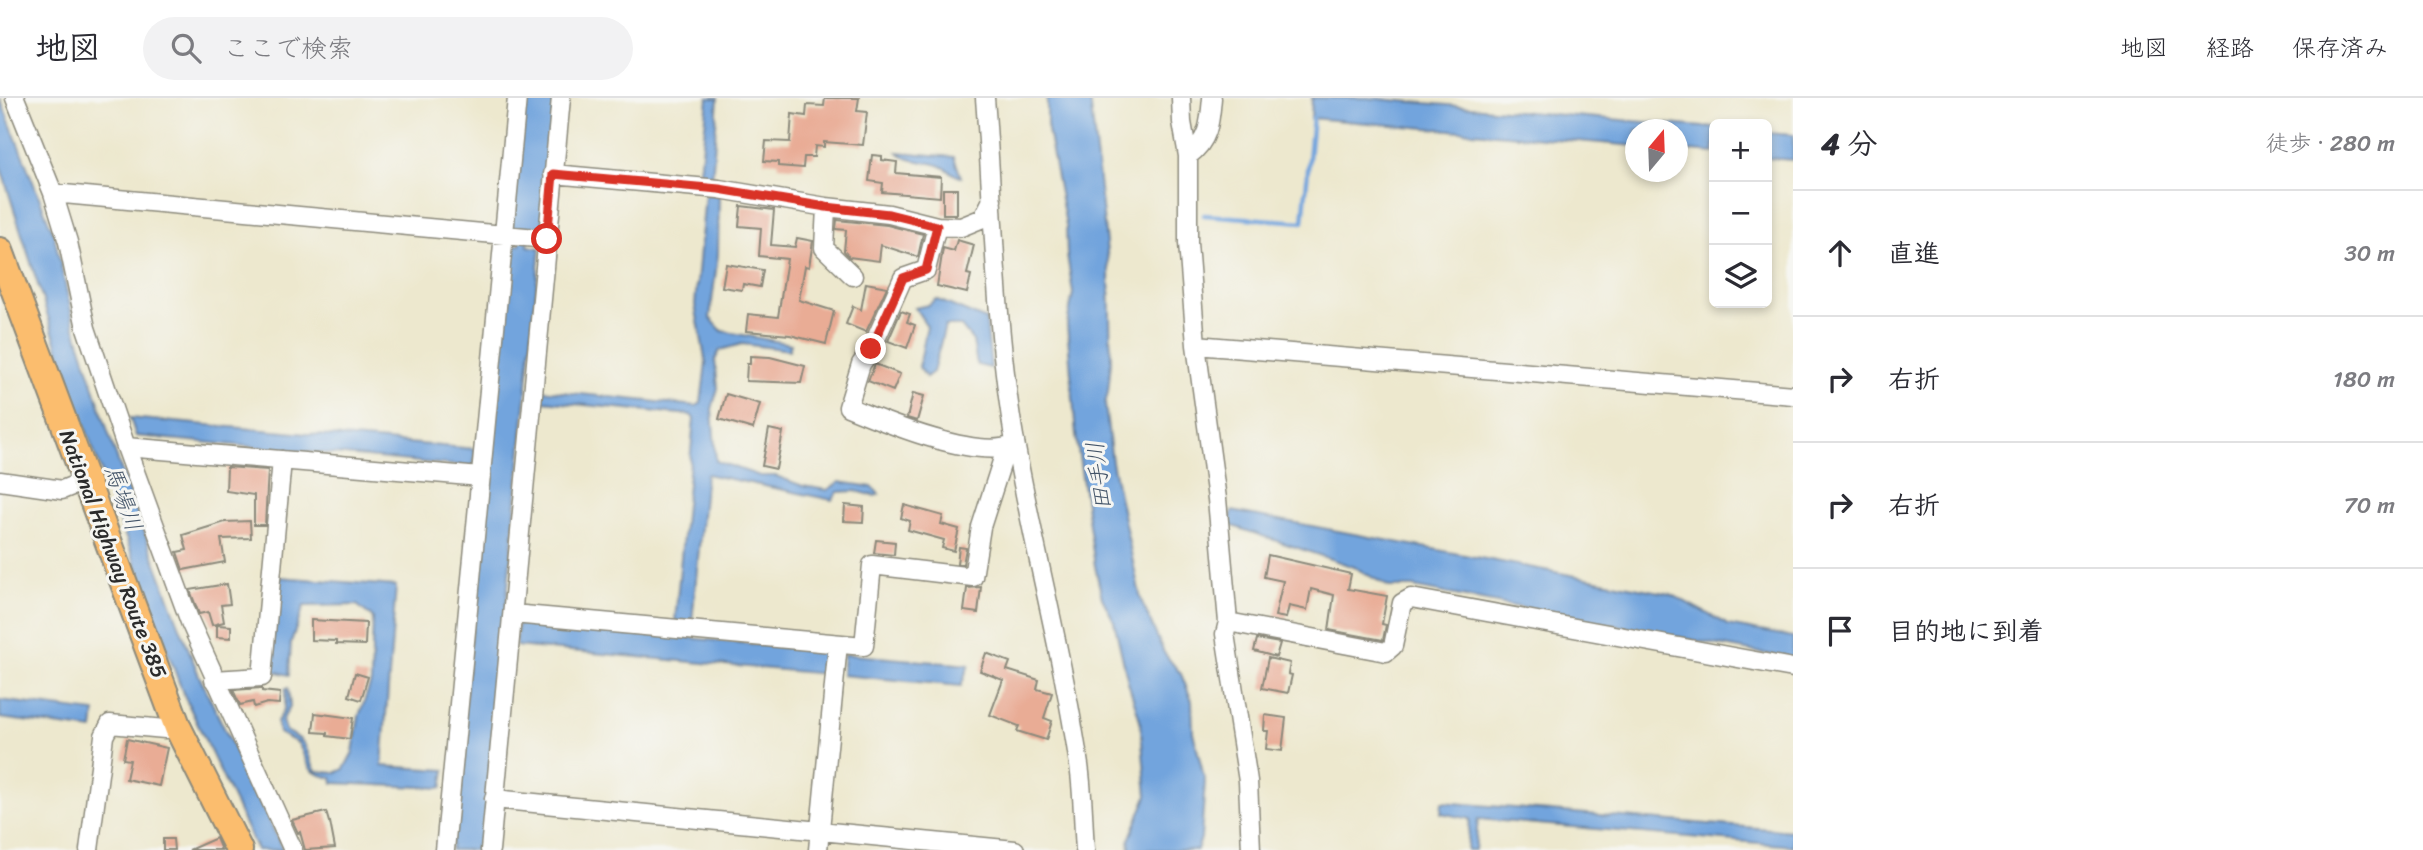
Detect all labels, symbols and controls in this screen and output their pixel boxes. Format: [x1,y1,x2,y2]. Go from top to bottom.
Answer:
search box [143,17,633,80]
text: 地図 [35,19,101,77]
text: ここで検索 [223,25,353,71]
text: 地図 [2120,27,2168,69]
text: 経路 [2206,27,2254,69]
text: 保存済み [2292,27,2388,69]
icon: search [167,29,205,67]
text: 4 分 [1821,117,1878,171]
north arrow [1625,119,1688,182]
map controls [1709,119,1772,308]
button: + [1709,119,1772,182]
text: 徒歩 · 280 m [2266,123,2395,164]
button: − [1709,182,1772,245]
route start [531,223,562,254]
text: 直進 [1888,230,1940,276]
text: 30 m [2344,233,2395,274]
icon: ahead [1821,234,1859,272]
button: layers [1709,245,1772,308]
route end [855,333,886,364]
text: 右折 [1888,356,1940,402]
text: 180 m [2333,359,2395,400]
icon: right [1821,360,1859,398]
street label: National Highway Route 385 [48,424,178,684]
water label: 田手川 [1074,439,1124,513]
water label: 馬場川 [92,459,154,537]
text: 右折 [1888,482,1940,528]
text: 70 m [2344,485,2395,526]
icon: right [1821,486,1859,524]
text: 目的地に到着 [1888,608,2044,654]
icon: arrive [1821,612,1859,650]

